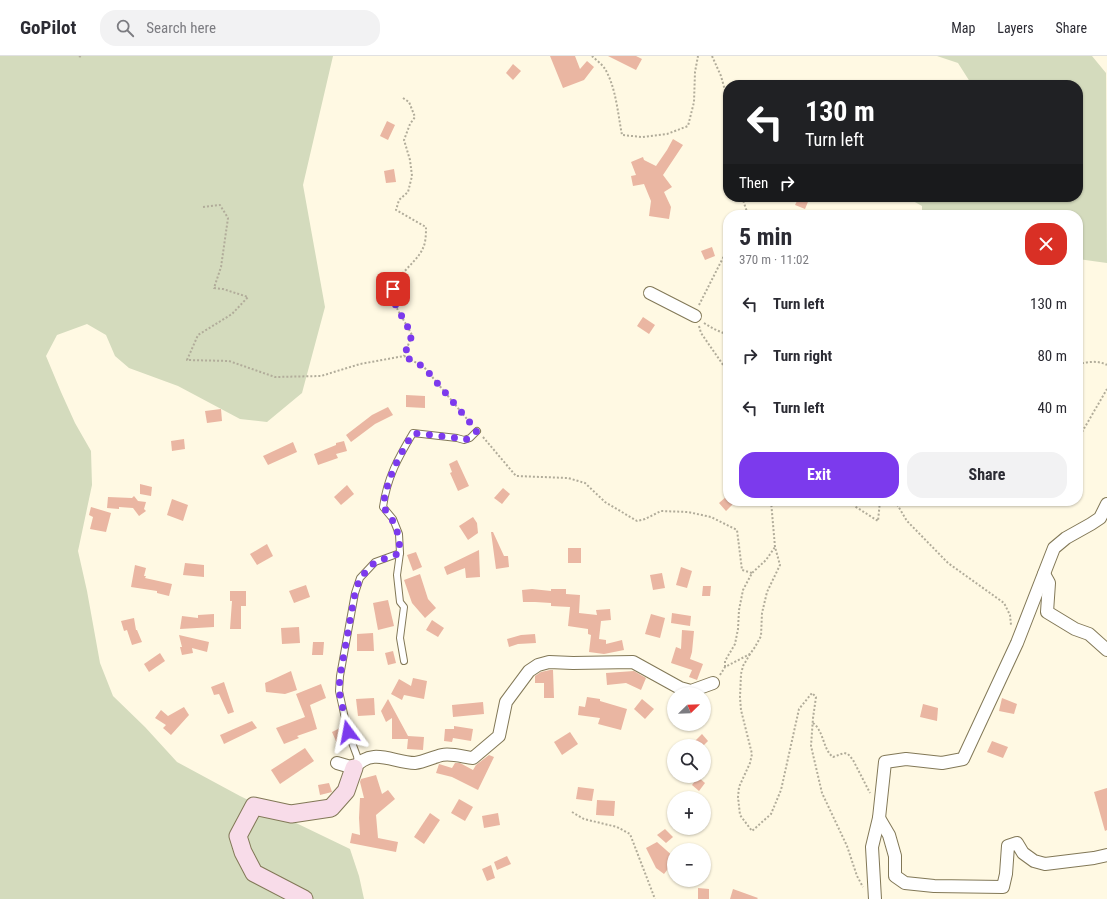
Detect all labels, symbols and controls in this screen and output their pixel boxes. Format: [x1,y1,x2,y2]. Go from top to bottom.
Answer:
search box [100,10,380,46]
text: GoPilot [20,16,76,39]
icon: search [114,17,136,39]
text: Search here [146,19,216,37]
text: Map [951,20,975,36]
text: Layers [997,20,1034,36]
text: Share [1056,20,1087,36]
text: 130 m [805,95,875,128]
icon: left [739,96,791,148]
text: Turn left [805,129,864,150]
icon: right [776,172,798,194]
text: Then [739,174,768,192]
text: 5 min [739,223,792,251]
button: close [1025,223,1067,265]
text: 370 m · 11:02 [739,252,809,267]
pin [376,272,410,306]
icon: arrive [382,278,404,300]
icon: left [739,293,761,315]
text: Turn left [773,295,824,313]
text: 130 m [1030,295,1067,313]
icon: right [739,345,761,367]
text: Turn right [773,347,832,365]
text: 80 m [1037,347,1067,365]
icon: left [739,397,761,419]
text: Turn left [773,399,824,417]
text: 40 m [1037,399,1067,417]
button: Exit [739,452,899,498]
button: Share [907,452,1067,498]
north arrow [667,687,711,731]
map controls [667,687,711,887]
position arrow [327,711,369,753]
button: search [667,739,711,783]
button: + [667,791,711,835]
button: − [667,843,711,887]

